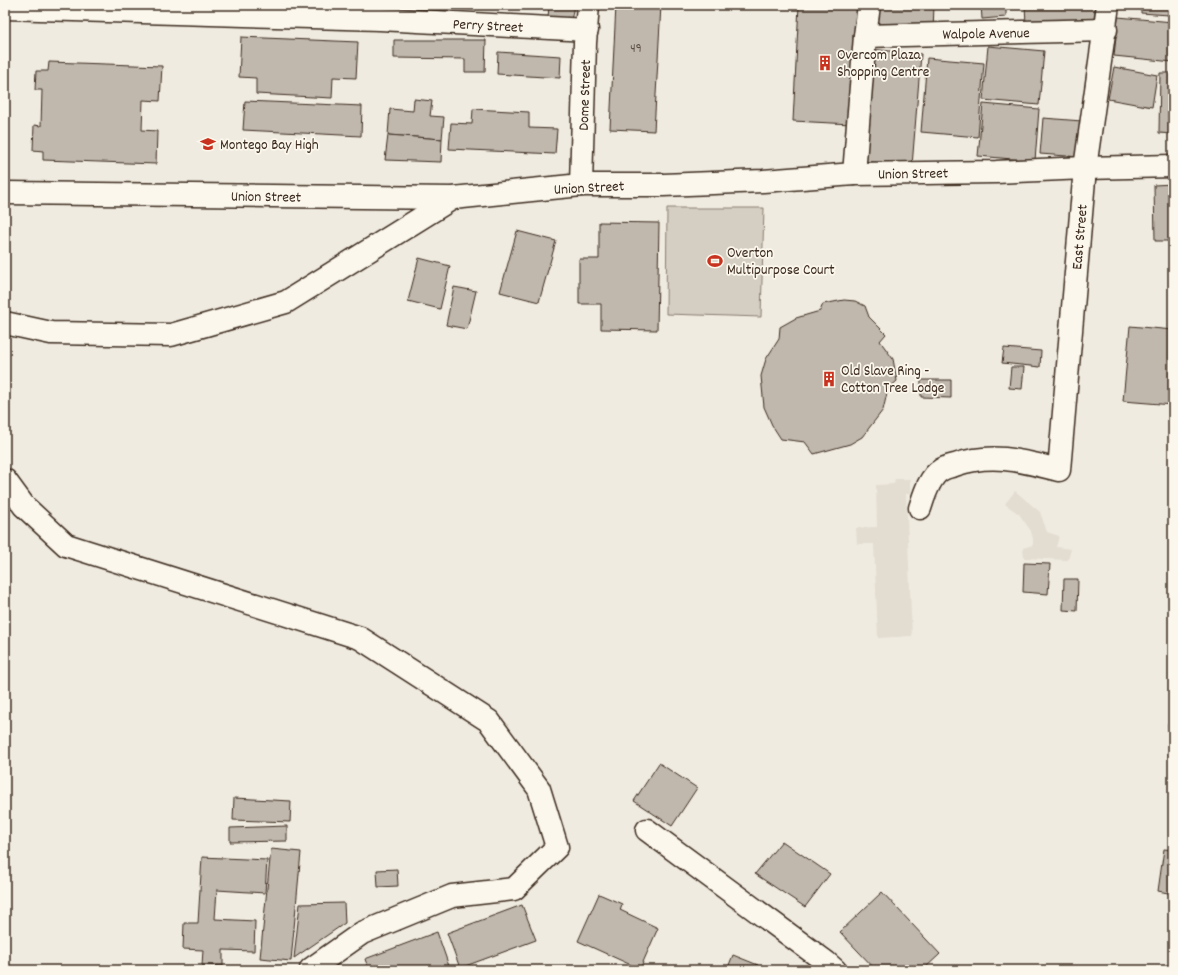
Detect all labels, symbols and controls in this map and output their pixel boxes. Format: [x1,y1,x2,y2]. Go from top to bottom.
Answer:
street label: Perry Street [452,14,524,40]
street label: Walpole Avenue [942,23,1030,47]
house number: 49 [630,40,642,59]
place label: Overcom Plaza Shopping Centre [837,45,930,84]
building icon: Overcom Plaza Shopping Centre [816,54,834,72]
street label: Dome Street [574,59,598,131]
school or university icon: Montego Bay High [199,135,217,153]
place label: Montego Bay High [220,135,319,157]
street label: Union Street [878,163,949,187]
street label: Union Street [553,176,625,202]
street label: Union Street [231,186,302,210]
street label: East Street [1067,203,1095,271]
place label: Overton Multipurpose Court [727,243,835,282]
sports icon: Overton Multipurpose Court [706,252,724,270]
place label: Old Slave Ring - Cotton Tree Lodge [841,361,945,400]
building icon: Old Slave Ring - Cotton Tree Lodge [820,370,838,388]

